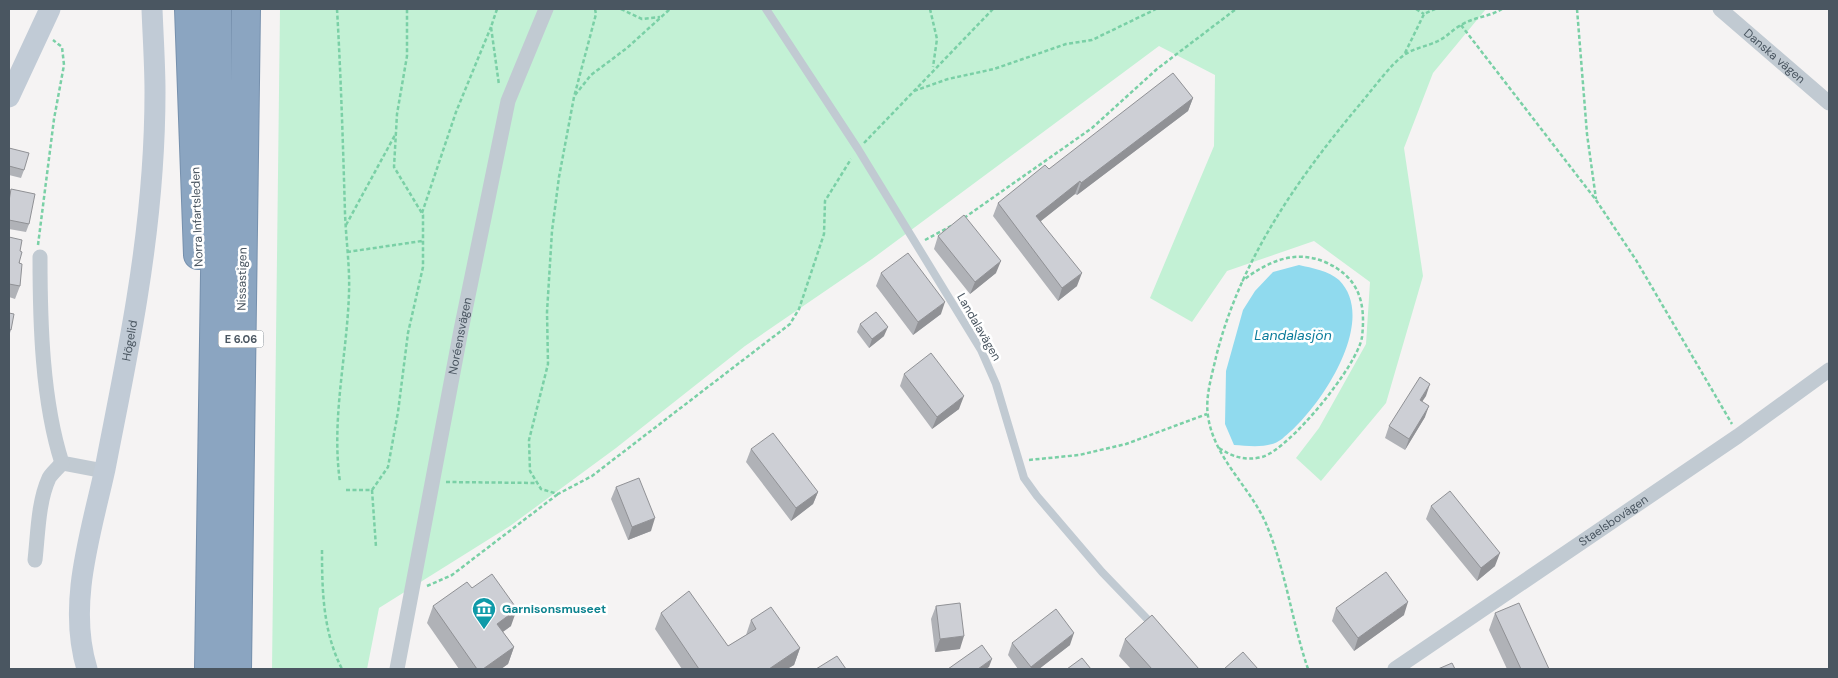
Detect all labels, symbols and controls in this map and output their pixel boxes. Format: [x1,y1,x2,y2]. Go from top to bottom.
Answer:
street label: Danska vägen [1740,25,1809,87]
street label: Norra Infartsleden [187,167,207,267]
street label: Nissastigen [233,247,251,311]
street label: Landalavägen [953,290,1005,364]
street label: Noréensvägen [445,296,476,376]
street label: Högelid [118,319,141,363]
water label: Landalasjön [1254,326,1332,344]
road number: E 6.06 [218,330,264,348]
street label: Staelsbovägen [1575,491,1651,550]
museum icon: Garnisonsmuseet [471,596,497,630]
place label: Garnisonsmuseet [502,601,606,617]

